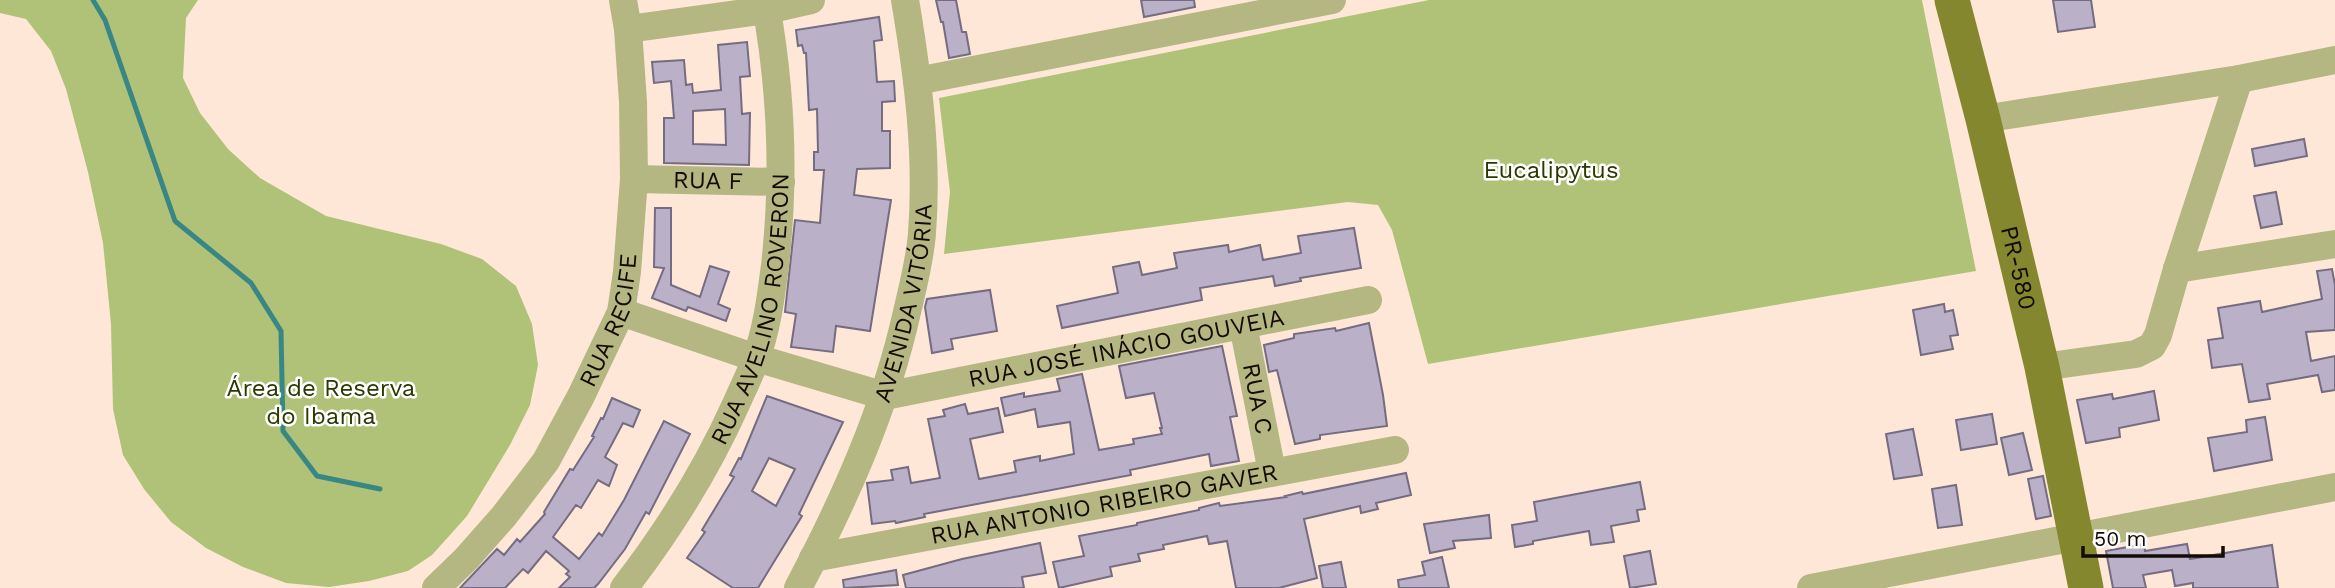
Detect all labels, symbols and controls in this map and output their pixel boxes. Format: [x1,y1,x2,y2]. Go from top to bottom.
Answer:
park label: Eucalipytus [1483,156,1619,184]
street label: RUA F [673,166,743,195]
street label: RUA AVELINO ROVERON [705,173,794,449]
street label: AVENIDA VITÓRIA [868,203,938,406]
street label: PR-580 [1995,223,2042,313]
street label: RUA RECIFE [573,253,642,391]
street label: RUA JOSÉ INÁCIO GOUVEIA [966,303,1287,393]
street label: RUA C [1237,361,1278,437]
park label: Área de Reserva do Ibama [227,374,415,430]
street label: RUA ANTONIO RIBEIRO GAVER [928,458,1280,550]
scale bar [2083,514,2223,558]
text: 50 m [2094,526,2146,551]

